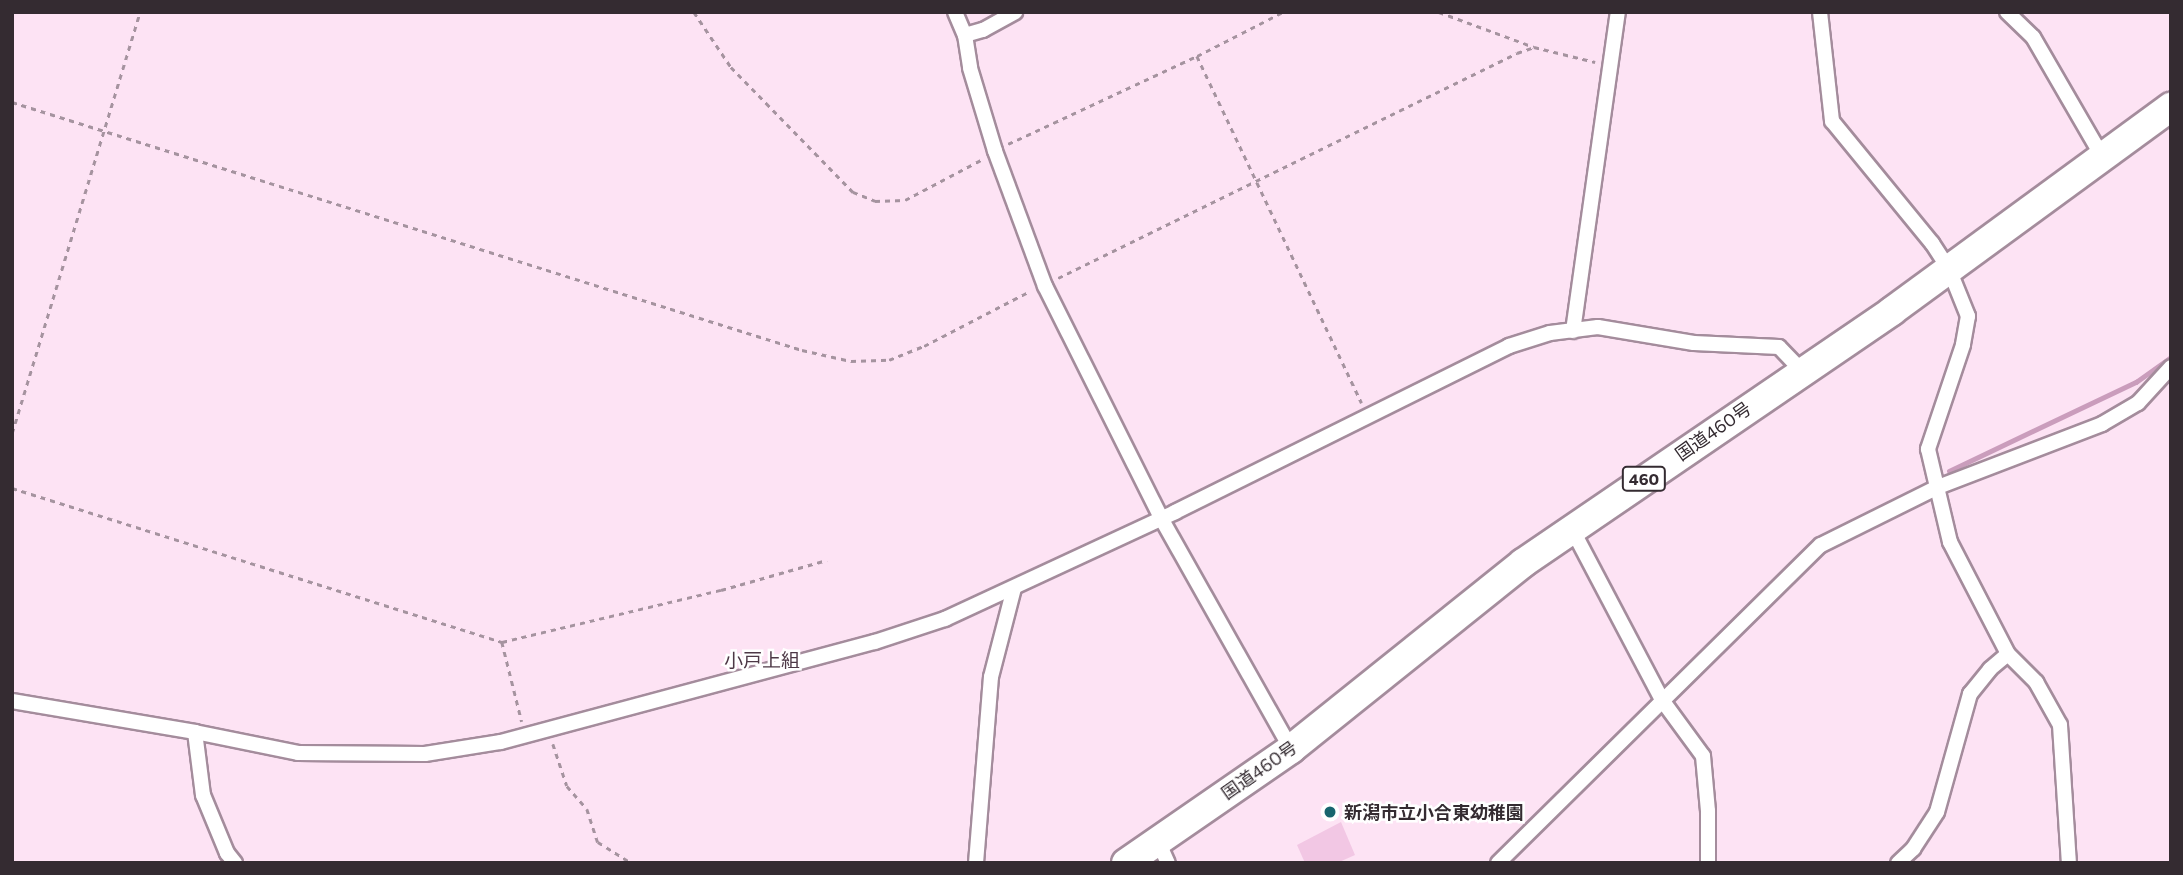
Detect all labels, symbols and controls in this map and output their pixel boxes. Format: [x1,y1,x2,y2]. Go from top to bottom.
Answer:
street label: 国道460号 [1671,397,1755,465]
road number: 460 [1621,466,1667,492]
district label: 小戸上組 [724,649,800,671]
street label: 国道460号 [1217,736,1301,804]
place label: 新潟市立小合東幼稚園 [1344,801,1524,823]
marker: 新潟市立小合東幼稚園 [1322,804,1338,820]

